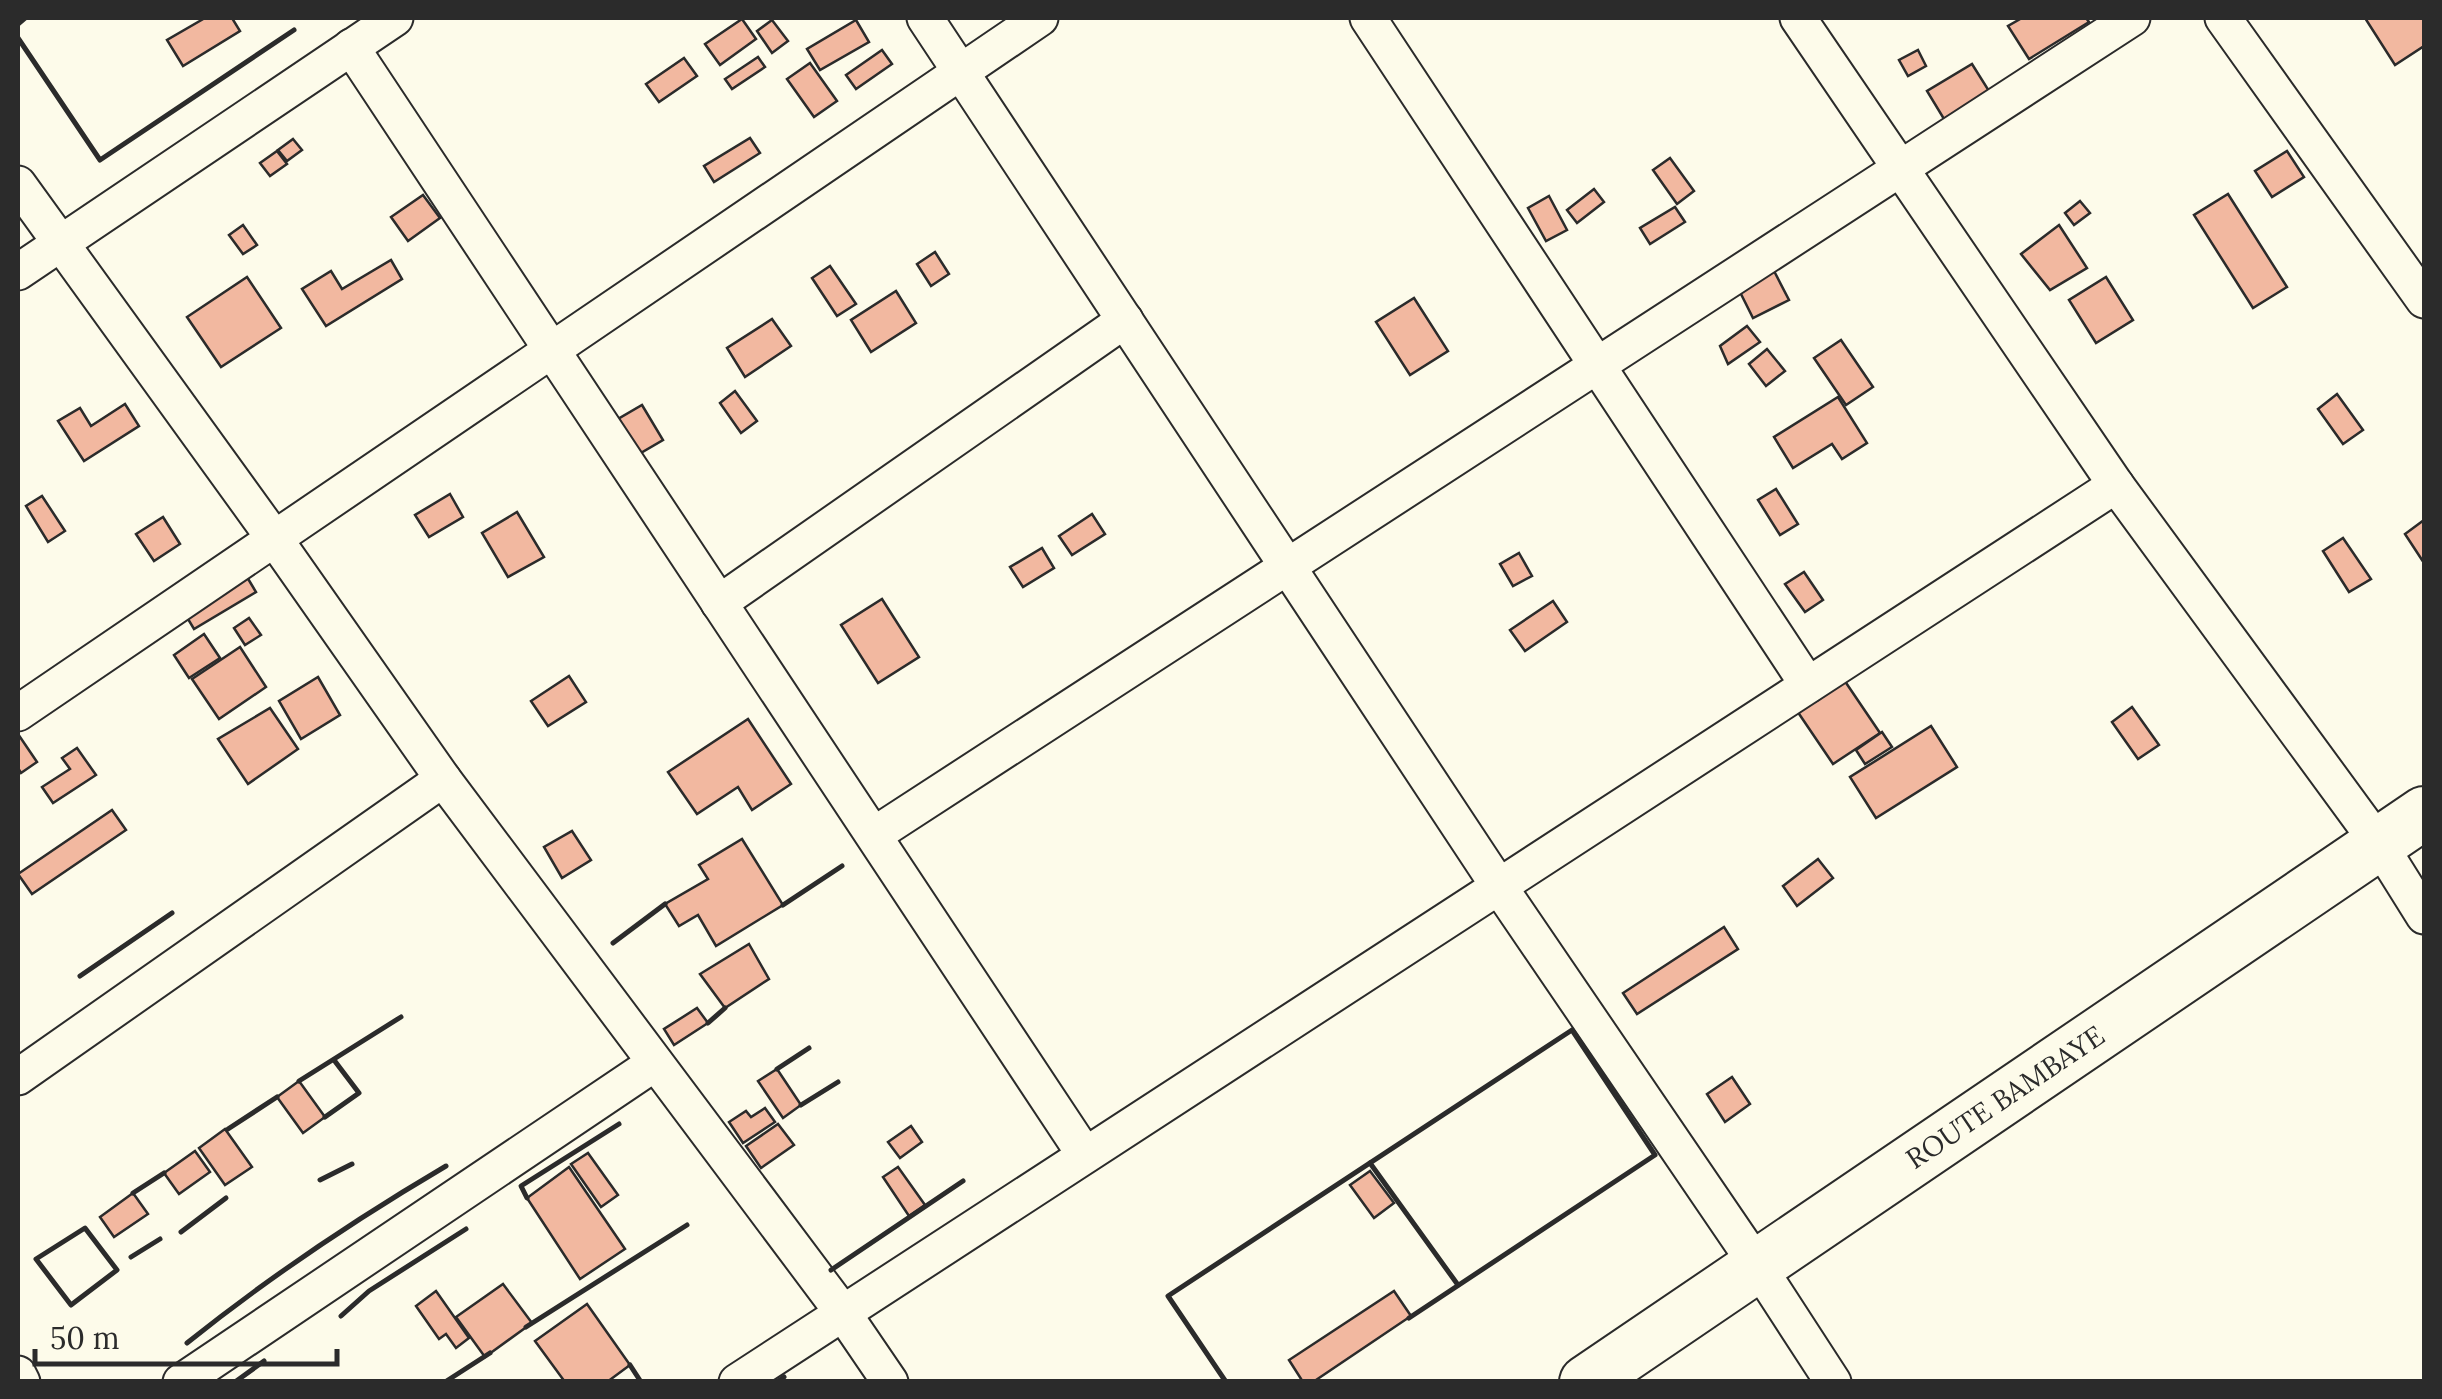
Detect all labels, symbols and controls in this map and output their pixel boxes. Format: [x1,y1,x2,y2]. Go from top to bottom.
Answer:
street label: ROUTE BAMBAYE [1899,1017,2111,1177]
scale bar [35,1304,338,1366]
text: 50 m [50,1319,120,1357]

